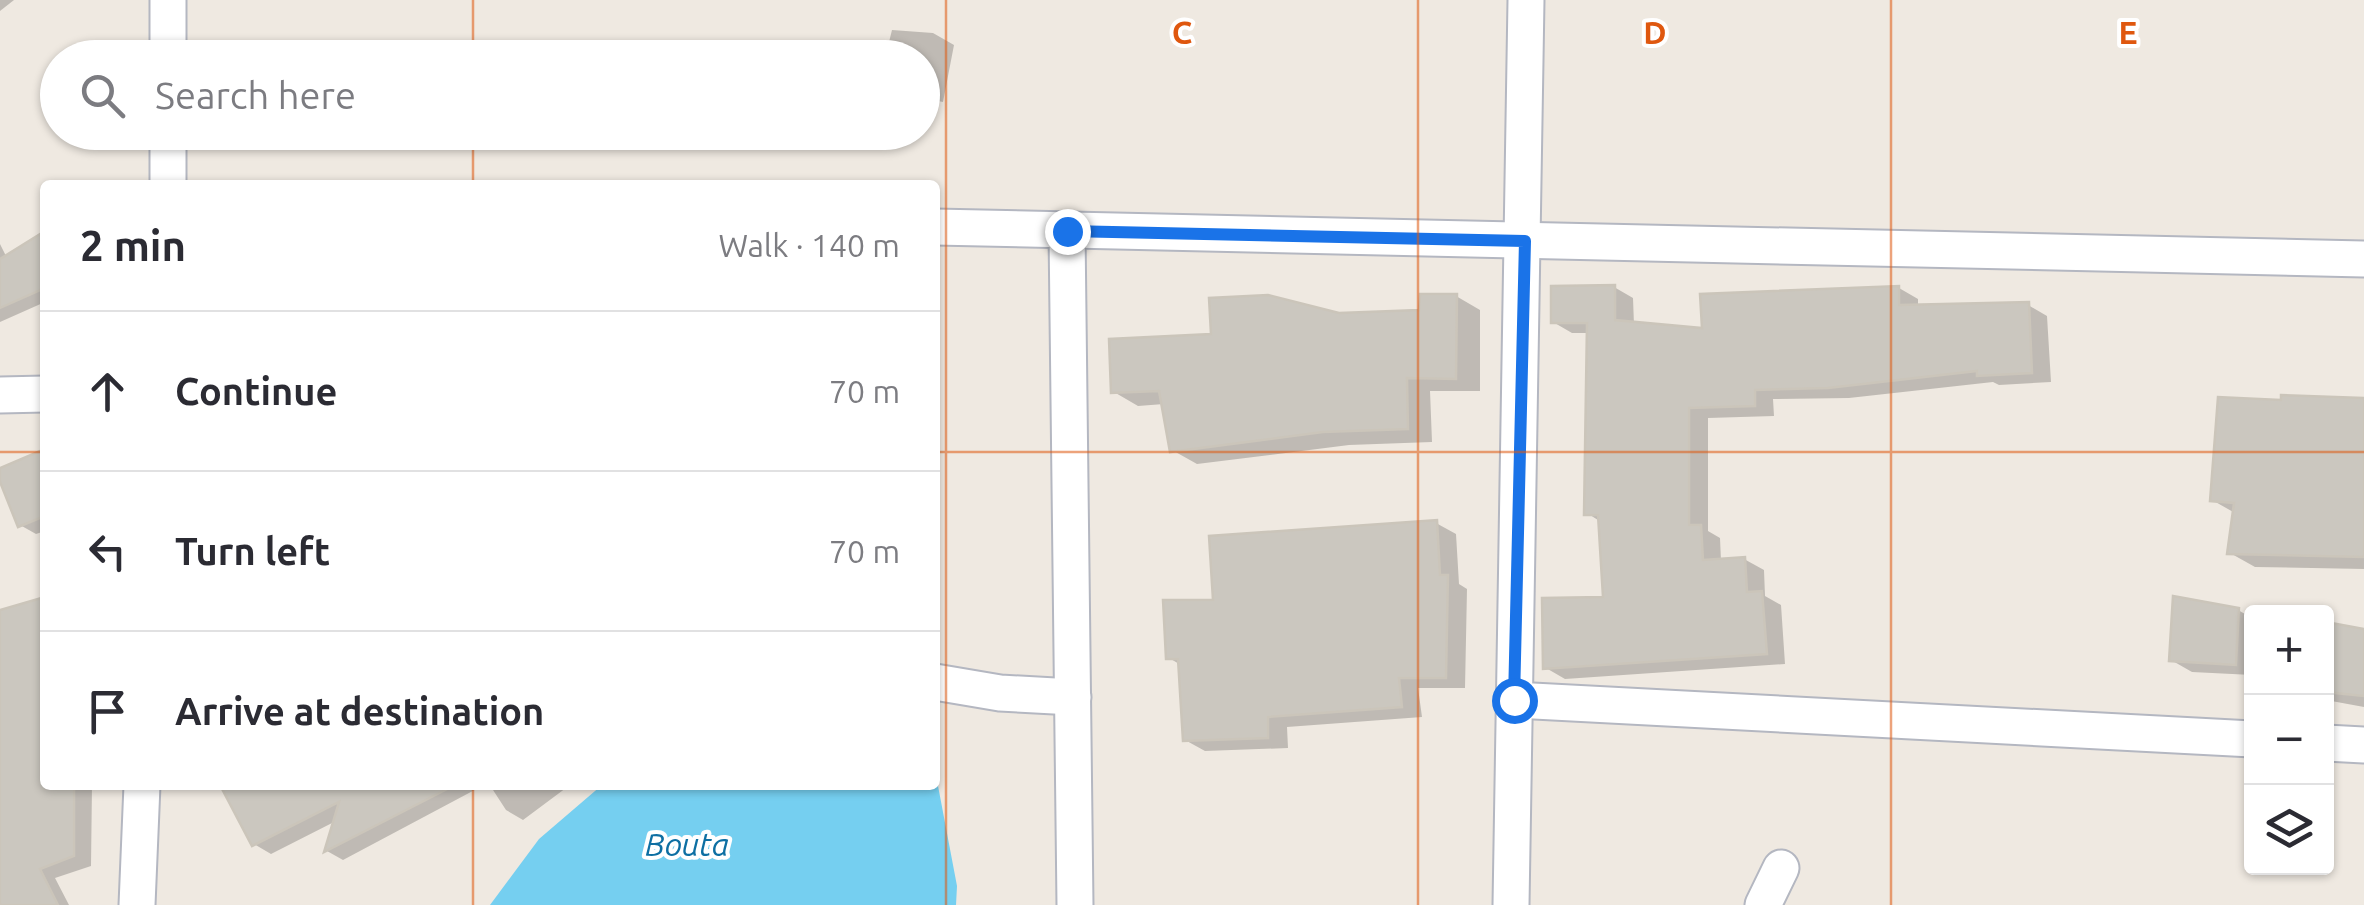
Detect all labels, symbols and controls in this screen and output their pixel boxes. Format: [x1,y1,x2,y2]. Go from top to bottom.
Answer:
text: C [1172,14,1192,50]
text: D [1643,14,1667,50]
text: E [2118,14,2138,50]
search box [40,40,940,150]
icon: search [75,68,130,123]
text: Search here [155,74,356,116]
route end [1045,209,1091,255]
text: 2 min [80,222,186,269]
text: Walk · 140 m [718,227,900,263]
icon: ahead [80,364,135,419]
text: Continue [175,370,337,412]
text: 70 m [829,373,900,409]
icon: left [80,524,135,579]
text: Turn left [175,530,330,572]
text: 70 m [829,533,900,569]
map controls [2244,605,2334,875]
button: + [2244,605,2334,695]
route start [1492,678,1538,724]
icon: arrive [80,684,135,739]
text: Arrive at destination [175,690,544,732]
button: − [2244,695,2334,785]
button: layers [2244,785,2334,875]
water label: Bouta [645,826,729,862]

